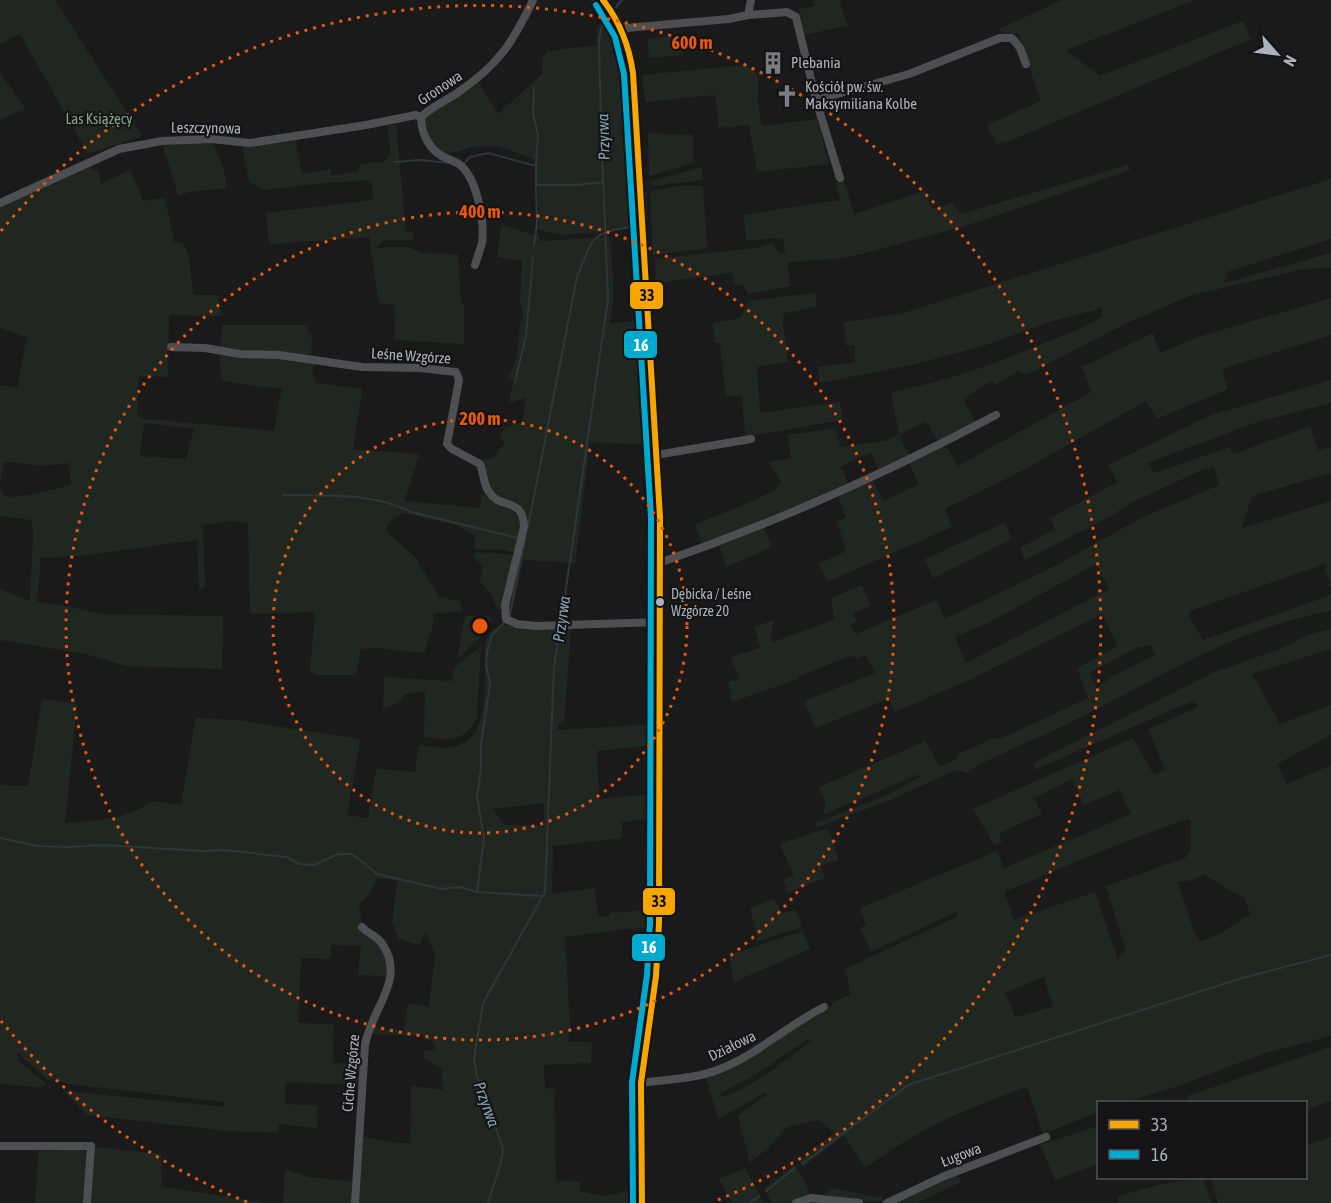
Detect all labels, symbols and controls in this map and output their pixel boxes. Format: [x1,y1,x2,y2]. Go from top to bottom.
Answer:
north arrow [1247,24,1307,84]
text: 600 m [672,32,712,53]
building icon: Plebania [760,50,786,76]
text: N [1280,53,1300,69]
place label: Plebania [791,54,841,71]
street label: Gronowa [414,67,465,108]
place label: Kościół pw. św. Maksymiliana Kolbe [805,78,917,112]
church icon: Kościół pw. św. Maksymiliana Kolbe [774,83,800,109]
park label: Las Książęcy [66,110,132,127]
water label: Przyrwa [593,113,614,161]
street label: Leszczynowa [171,118,241,137]
text: 400 m [459,201,500,222]
line badge: 33 [629,281,664,310]
text: 33 [639,286,655,304]
line badge: 16 [623,330,658,359]
text: 16 [633,336,649,354]
street label: Leśne Wzgórze [371,344,452,367]
text: 200 m [460,408,500,429]
place label: Dębicka / Leśne Wzgórze 20 [671,586,751,619]
water label: Przyrwa [549,594,574,643]
marker: Dębicka / Leśne Wzgórze 20 [654,596,666,608]
centre of rings [470,616,490,636]
line badge: 33 [642,887,676,916]
text: 33 [651,892,667,910]
line badge: 16 [631,933,666,962]
text: 16 [641,938,657,956]
street label: Działowa [705,1027,758,1064]
street label: Ciche Wzgórze [339,1033,362,1112]
water label: Przyrwa [470,1079,504,1130]
legend [1097,1101,1307,1179]
text: 33 [1151,1114,1168,1135]
street label: Ługowa [938,1139,983,1170]
text: 16 [1151,1144,1168,1165]

